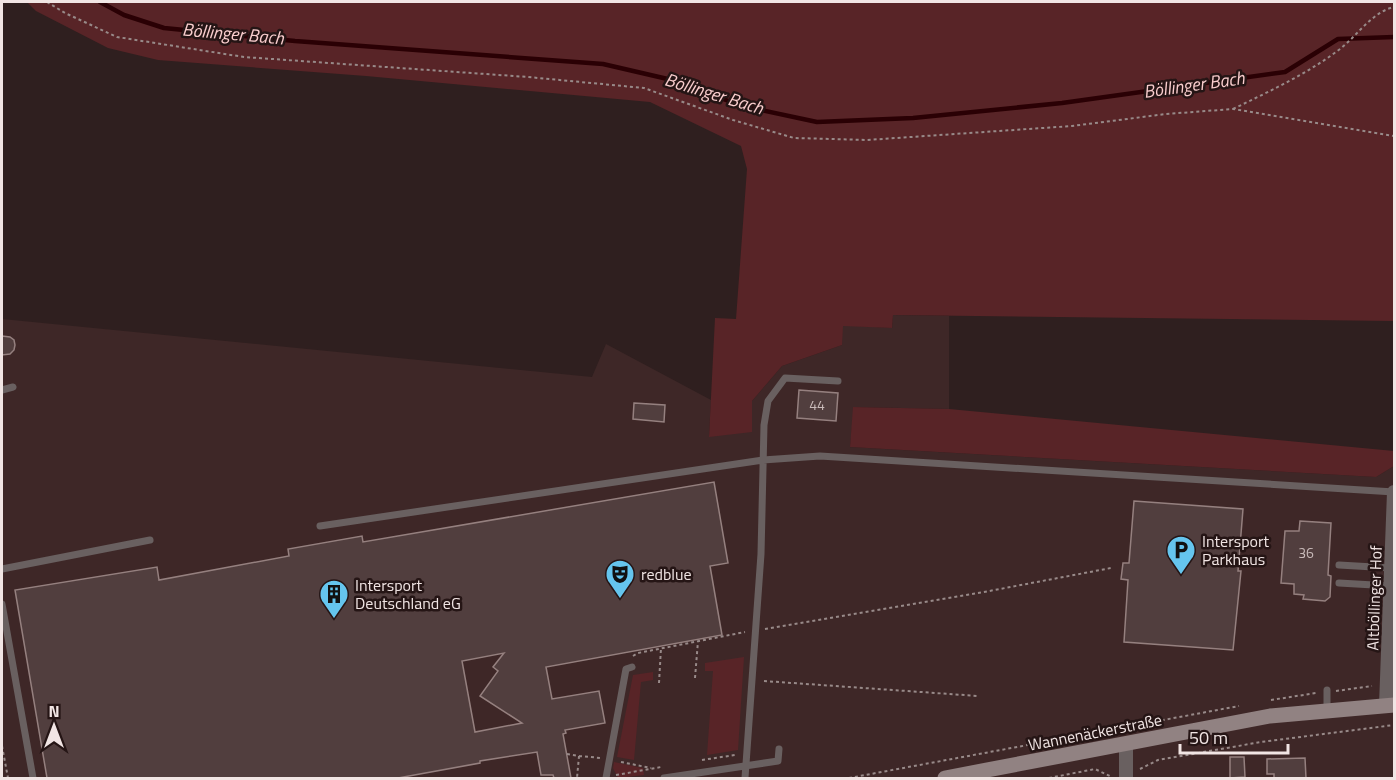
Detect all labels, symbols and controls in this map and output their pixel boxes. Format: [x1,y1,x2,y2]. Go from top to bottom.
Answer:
water label: Böllinger Bach [181,16,286,51]
water label: Böllinger Bach [1142,64,1247,105]
water label: Böllinger Bach [662,66,768,122]
house number: 44 [809,394,825,415]
place label: Intersport Parkhaus [1202,529,1270,571]
parking icon: Intersport Parkhaus [1165,534,1197,576]
house number: 36 [1298,542,1314,563]
street label: Altböllinger Hof [1360,544,1388,651]
theatre icon: redblue [604,558,636,600]
place label: redblue [641,562,692,586]
place label: Intersport Deutschland eG [355,573,461,615]
building icon: Intersport Deutschland eG [318,578,350,620]
north arrow [24,696,84,756]
text: N [48,699,60,723]
street label: Wannenäckerstraße [1026,707,1164,757]
scale bar [1180,717,1288,755]
text: 50 m [1189,724,1228,751]

